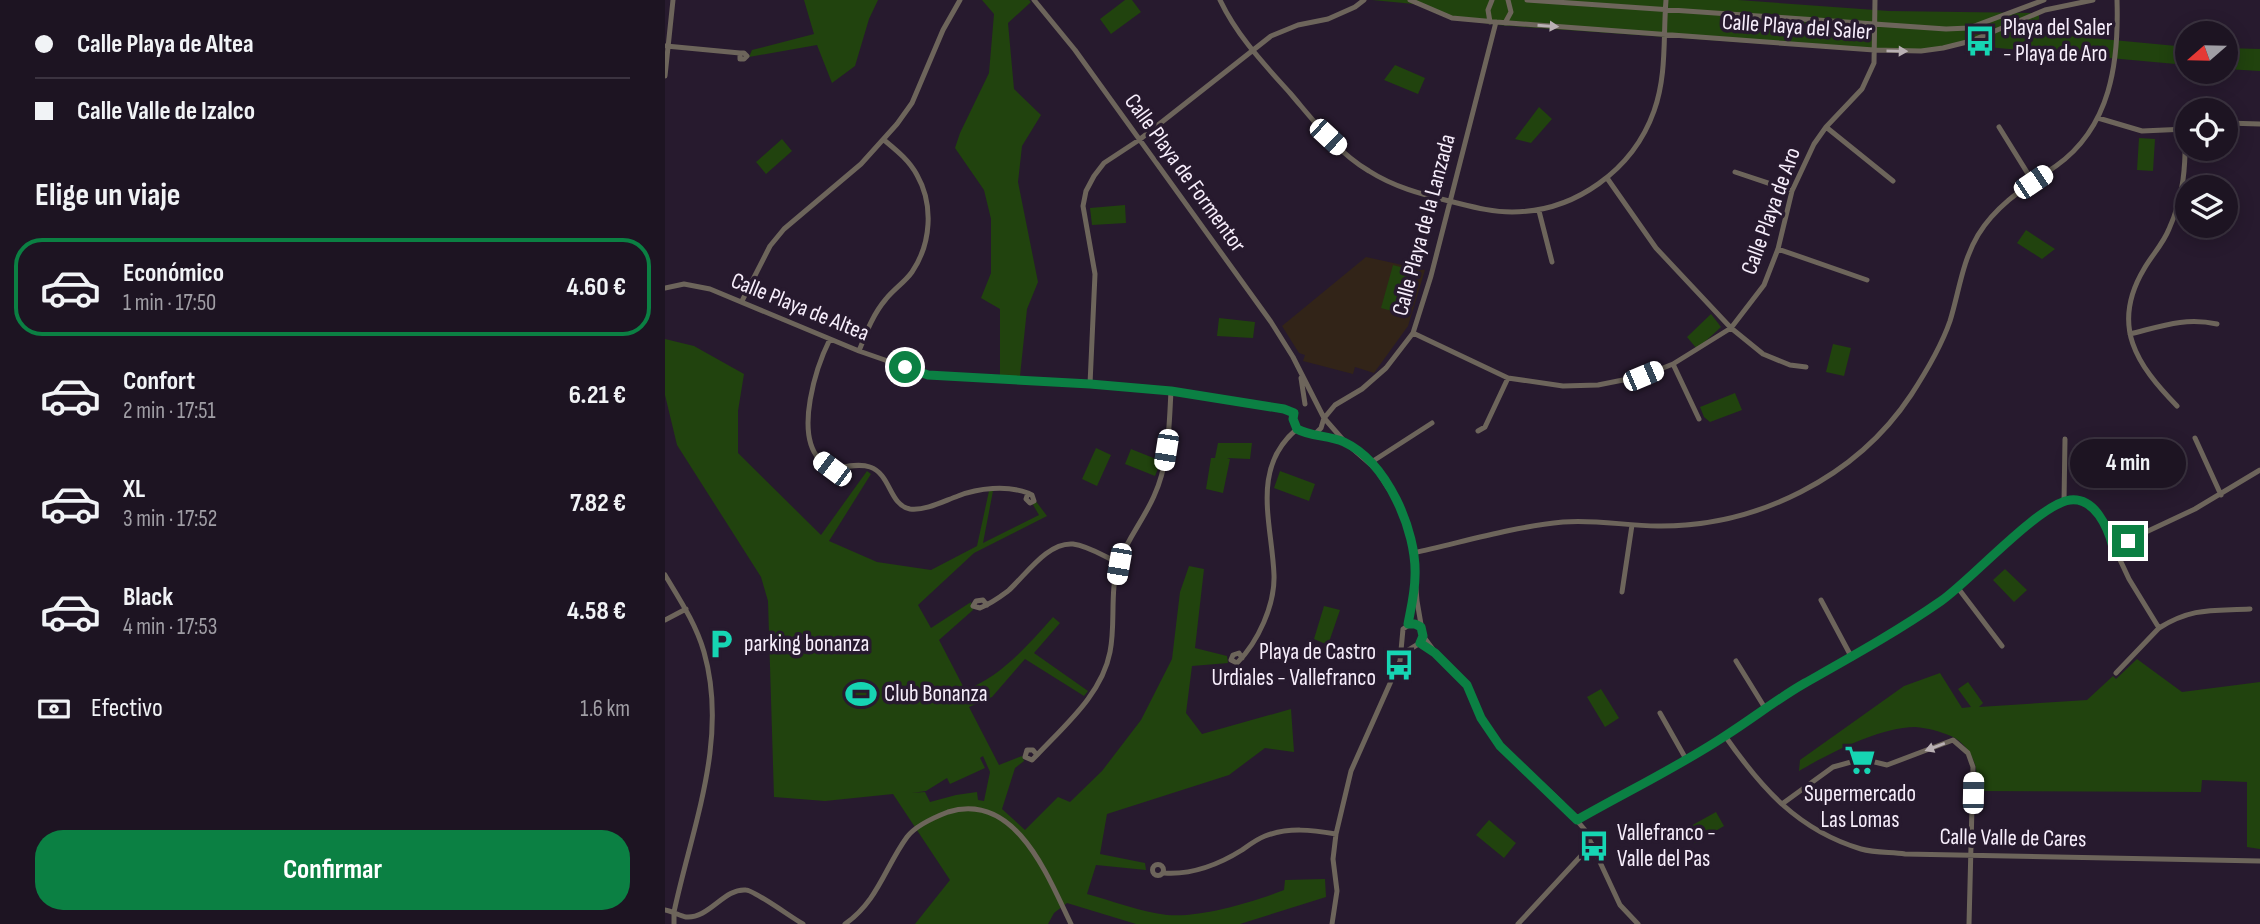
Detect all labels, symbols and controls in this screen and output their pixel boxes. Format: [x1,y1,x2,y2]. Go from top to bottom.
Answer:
street label: Calle Playa del Saler [1721,8,1873,46]
place label: Playa del Saler - Playa de Aro [2003,14,2113,68]
one-way arrow [1537,21,1559,32]
north arrow [2175,21,2238,84]
map controls [2175,21,2238,238]
bus stop icon: Playa del Saler - Playa de Aro [1963,24,1997,58]
text: Calle Playa de Altea [77,29,254,60]
one-way arrow [1886,45,1908,56]
street label: Calle Playa de Formentor [1118,88,1252,258]
text: Calle Valle de Izalco [77,96,255,127]
button: locate [2175,98,2238,161]
car [1306,115,1351,159]
street label: Calle Playa de la Lanzada [1386,131,1462,319]
street label: Calle Playa de Aro [1735,144,1807,278]
car [2010,162,2057,202]
button: layers [2175,175,2238,238]
text: Elige un viaje [35,176,180,215]
icon: car [39,256,102,319]
text: Económico [123,258,224,289]
street label: Calle Playa de Altea [727,267,873,347]
text: 4.60 € [567,272,626,303]
text: 1 min · 17:50 [123,289,216,317]
route start [889,351,921,383]
car [1620,358,1667,394]
icon: car [39,364,102,427]
text: Confort [123,366,195,397]
text: 6.21 € [569,380,626,411]
text: 2 min · 17:51 [123,397,216,425]
car [1153,428,1180,472]
callout: 4 min [2070,440,2186,489]
car [809,448,856,490]
text: 4 min [2106,449,2150,477]
icon: car [39,472,102,535]
text: XL [123,474,145,505]
text: 7.82 € [570,488,626,519]
text: 3 min · 17:52 [123,505,217,533]
route end [2112,525,2144,557]
car [1106,541,1133,587]
icon: car [39,580,102,643]
text: Black [123,582,173,613]
text: 4.58 € [567,596,626,627]
text: 4 min · 17:53 [123,613,217,641]
parking icon: parking bonanza [704,627,738,661]
place label: parking bonanza [744,630,869,658]
place label: Playa de Castro Urdiales - Vallefranco [1212,638,1376,692]
bus stop icon: Playa de Castro Urdiales - Vallefranco [1382,648,1416,682]
sports icon: Club Bonanza [844,677,878,711]
place label: Club Bonanza [884,680,988,708]
icon: cash [35,690,73,728]
text: Efectivo [91,693,163,724]
text: 1.6 km [580,695,630,723]
one-way arrow [1924,742,1945,753]
supermarket icon: Supermercado Las Lomas [1843,743,1877,777]
car [1963,772,1984,814]
place label: Supermercado Las Lomas [1804,780,1916,834]
place label: Vallefranco - Valle del Pas [1617,819,1716,873]
street label: Calle Valle de Cares [1939,823,2087,853]
bus stop icon: Vallefranco - Valle del Pas [1577,829,1611,863]
button: Confirmar [35,830,630,910]

